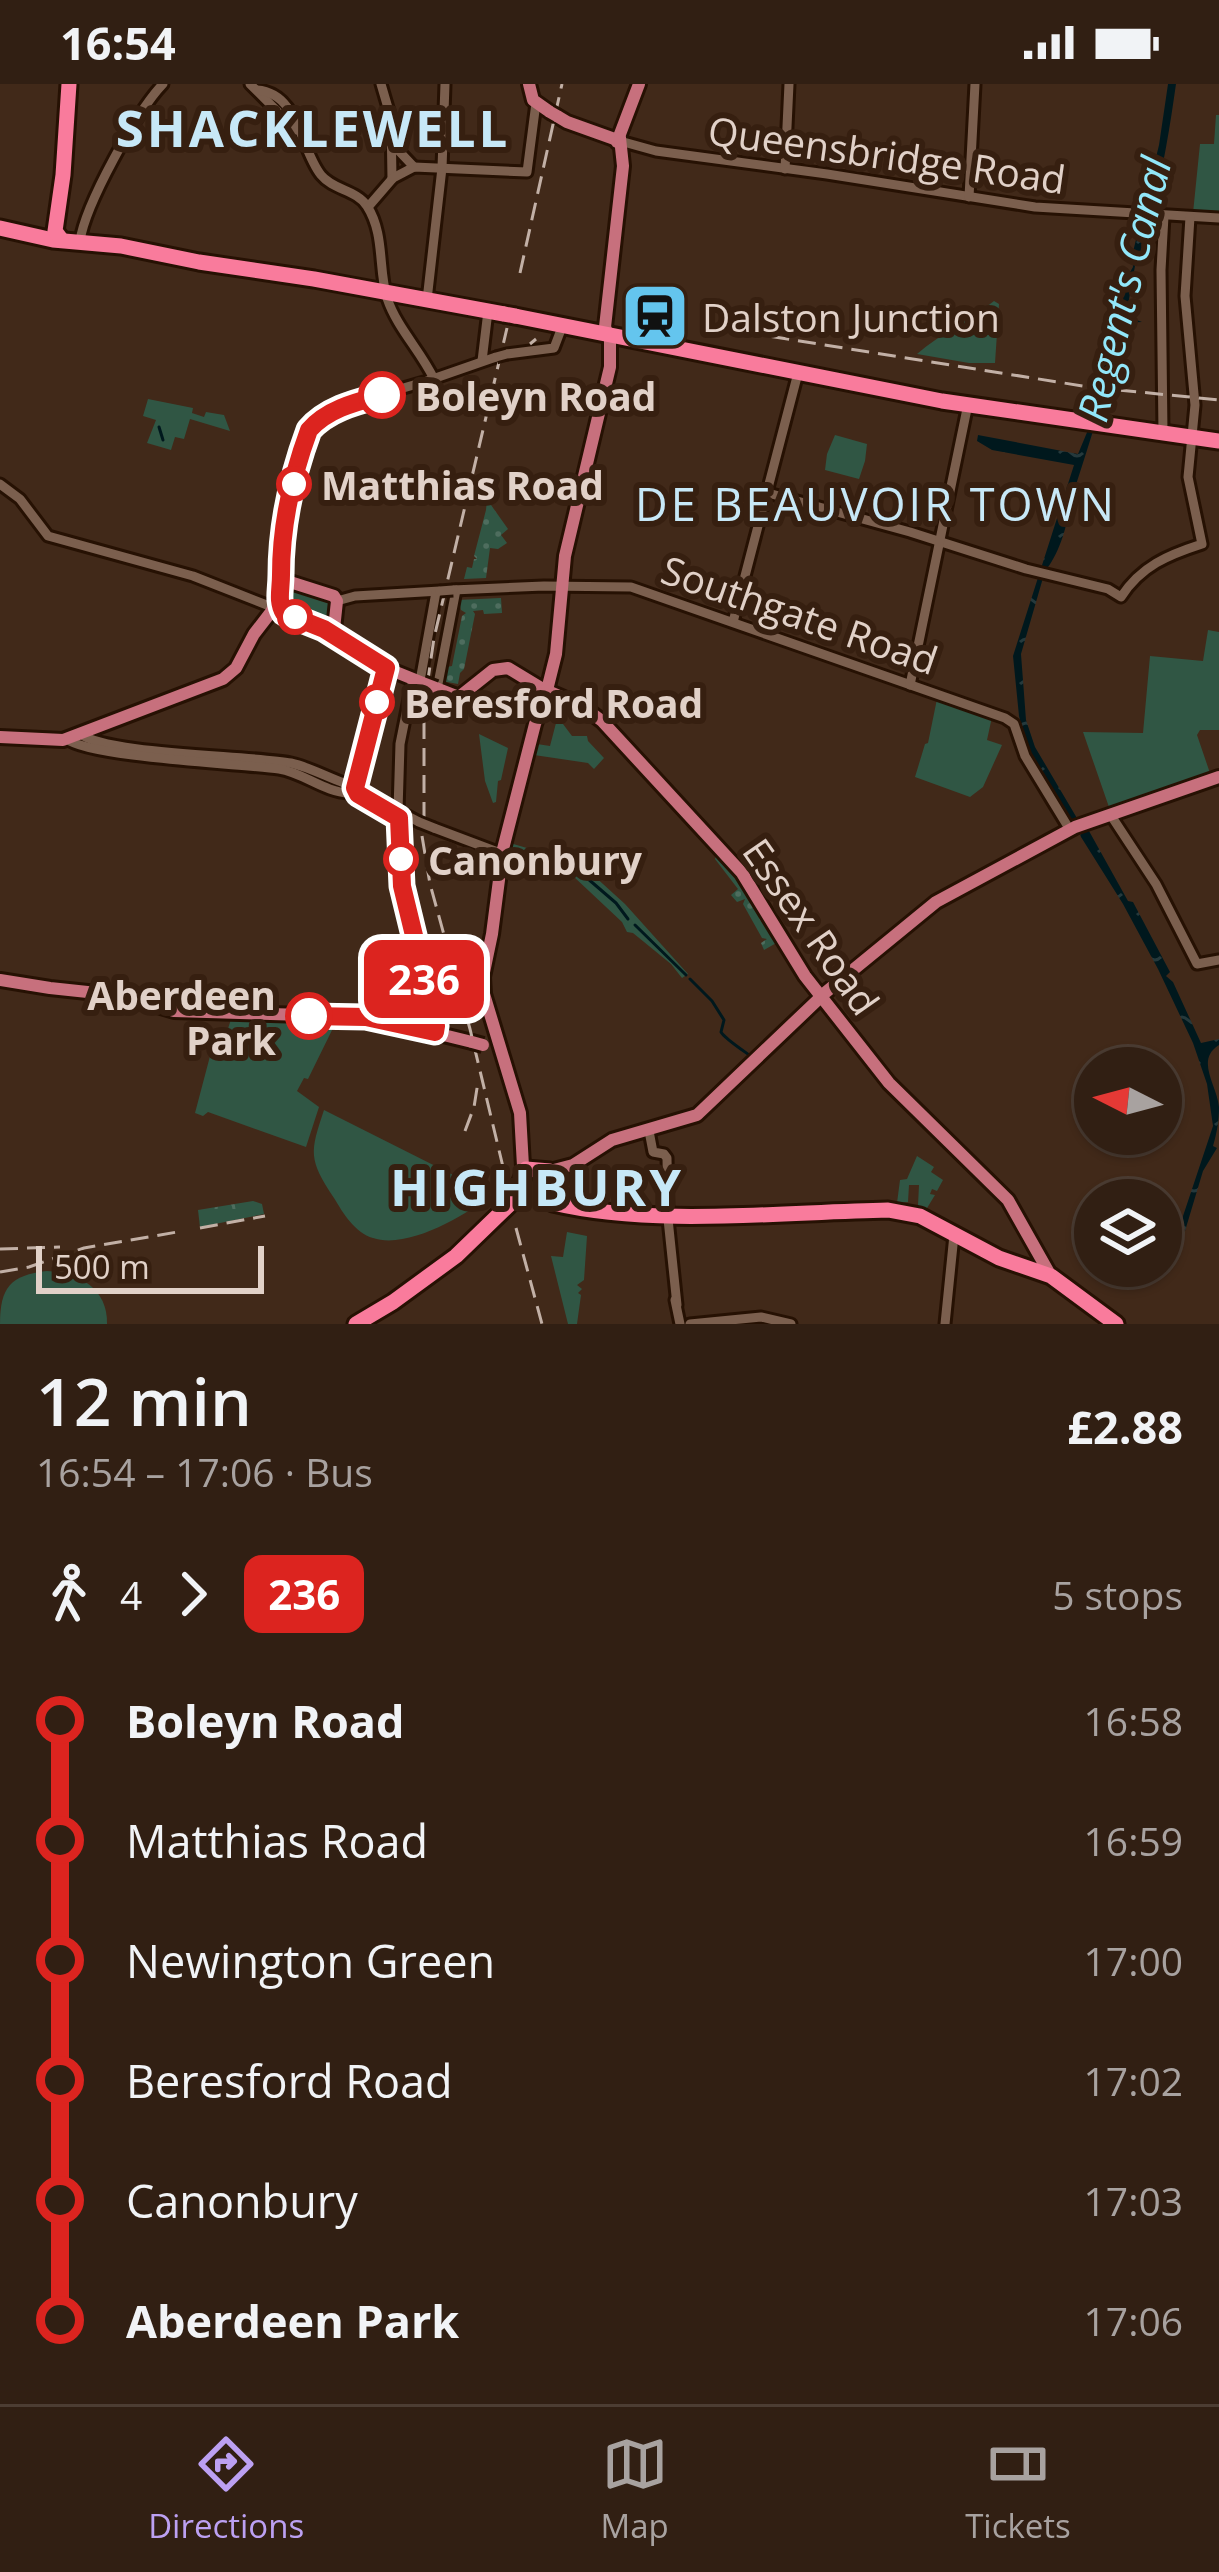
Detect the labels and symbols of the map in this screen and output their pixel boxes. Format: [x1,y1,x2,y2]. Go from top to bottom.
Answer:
district label: SHACKLEWELL [116,92,510,162]
street label: Queensbridge Road [705,103,1069,205]
water label: Regent's Canal [1063,149,1184,427]
station icon: Dalston Junction [620,281,690,351]
place label: Dalston Junction [702,290,1000,343]
place label: Boleyn Road [415,369,656,422]
marker: Boleyn Road [360,373,404,417]
place label: Matthias Road [321,458,604,511]
marker: Matthias Road [278,468,310,500]
district label: DE BEAUVOIR TOWN [635,473,1117,534]
street label: Southgate Road [655,542,945,686]
unlabelled marker [279,601,311,633]
place label: Beresford Road [404,676,703,729]
marker: Beresford Road [361,686,393,718]
street label: Essex Road [732,827,892,1025]
place label: Canonbury [428,833,643,886]
marker: Canonbury [385,843,417,875]
line badge: 236 [355,940,493,1018]
place label: Aberdeen Park [87,968,277,1066]
marker: Aberdeen Park [287,994,331,1038]
north arrow [1074,1047,1182,1155]
district label: HIGHBURY [390,1151,684,1221]
scale bar [36,1240,264,1293]

